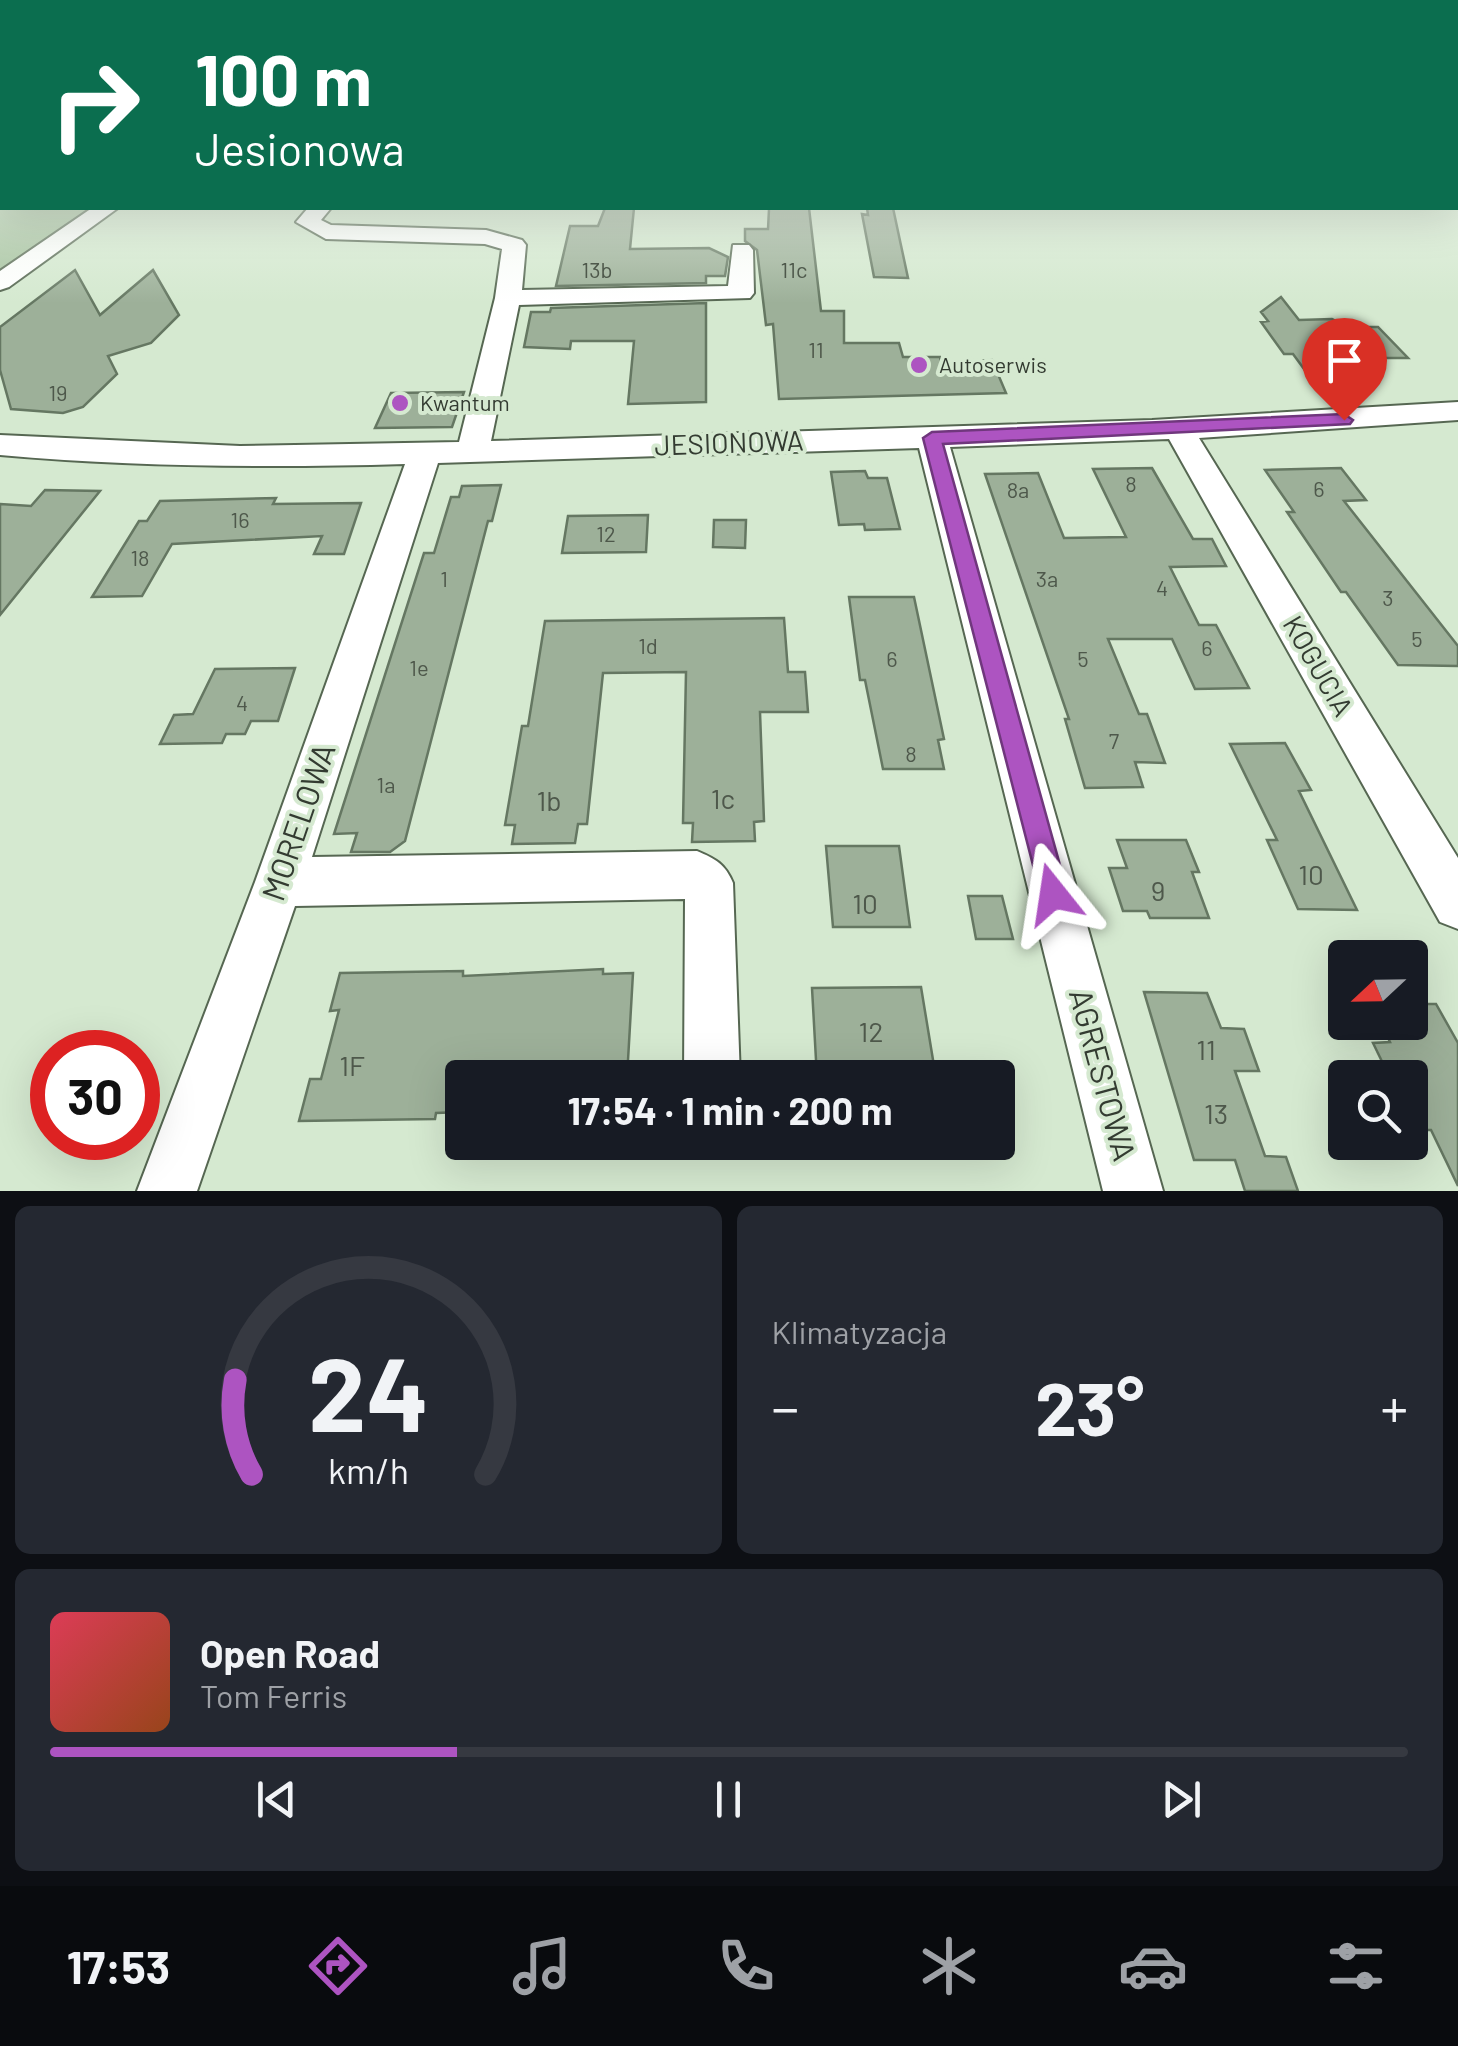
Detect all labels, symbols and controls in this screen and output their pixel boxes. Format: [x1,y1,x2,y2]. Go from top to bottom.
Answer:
text: 100 m [195,36,372,120]
icon: right [30,40,160,170]
text: Jesionowa [195,121,405,175]
house number: 13b [581,256,613,282]
house number: 11c [781,256,807,282]
pin [1302,318,1387,421]
icon: arrive [1317,333,1372,388]
house number: 11 [808,336,824,362]
place label: Autoserwis [939,351,1047,377]
marker: Autoserwis [908,354,930,376]
house number: 19 [48,379,68,405]
place label: Kwantum [420,389,510,415]
marker: Kwantum [389,392,411,414]
street label: JESIONOWA [654,422,804,462]
house number: 8 [1125,470,1137,496]
house number: 6 [1313,475,1325,501]
house number: 8a [1007,476,1029,502]
house number: 16 [230,506,250,532]
house number: 12 [596,520,616,546]
house number: 18 [130,544,150,570]
house number: 1 [440,565,448,591]
house number: 3a [1036,565,1058,591]
house number: 4 [1156,574,1168,600]
house number: 3 [1382,584,1394,610]
street label: KOGUCIA [1277,609,1361,722]
house number: 5 [1411,625,1423,651]
house number: 1d [638,632,658,658]
house number: 6 [1201,634,1213,660]
house number: 6 [886,645,898,671]
house number: 5 [1077,645,1089,671]
house number: 1e [409,654,429,680]
house number: 4 [236,689,248,715]
house number: 7 [1109,727,1119,753]
street label: MORELOWA [252,738,342,905]
house number: 8 [905,740,917,766]
house number: 1a [377,771,395,797]
house number: 1c [711,781,735,815]
house number: 1b [536,783,562,817]
position arrow [1001,842,1105,946]
house number: 10 [1298,857,1324,891]
house number: 9 [1151,873,1165,907]
house number: 10 [852,886,878,920]
north arrow [1328,940,1428,1040]
map controls [1328,940,1428,1160]
street label: AGRESTOWA [1063,984,1145,1165]
house number: 12 [859,1014,883,1048]
speed limit sign: 30 [30,1030,160,1160]
house number: 11 [1196,1032,1216,1066]
house number: 1F [339,1048,365,1082]
button: search [1328,1060,1428,1160]
text: 17:54 · 1 min · 200 m [567,1087,893,1133]
house number: 13 [1204,1096,1228,1130]
text: Klimatyzacja [772,1312,947,1350]
text: 24 [308,1328,429,1453]
text: 23° [1035,1361,1145,1451]
text: − [772,1373,799,1439]
text: + [1380,1373,1408,1439]
text: km/h [328,1448,409,1491]
text: Open Road [200,1630,380,1676]
text: Tom Ferris [200,1676,347,1714]
icon: previous [249,1772,304,1827]
icon: pause [701,1772,756,1827]
icon: next [1154,1772,1209,1827]
icon: directions [303,1931,373,2001]
icon: music [507,1931,577,2001]
icon: phone [711,1931,781,2001]
icon: climate [914,1931,984,2001]
icon: car [1118,1931,1188,2001]
icon: filters [1321,1931,1391,2001]
text: 17:53 [67,1939,170,1993]

